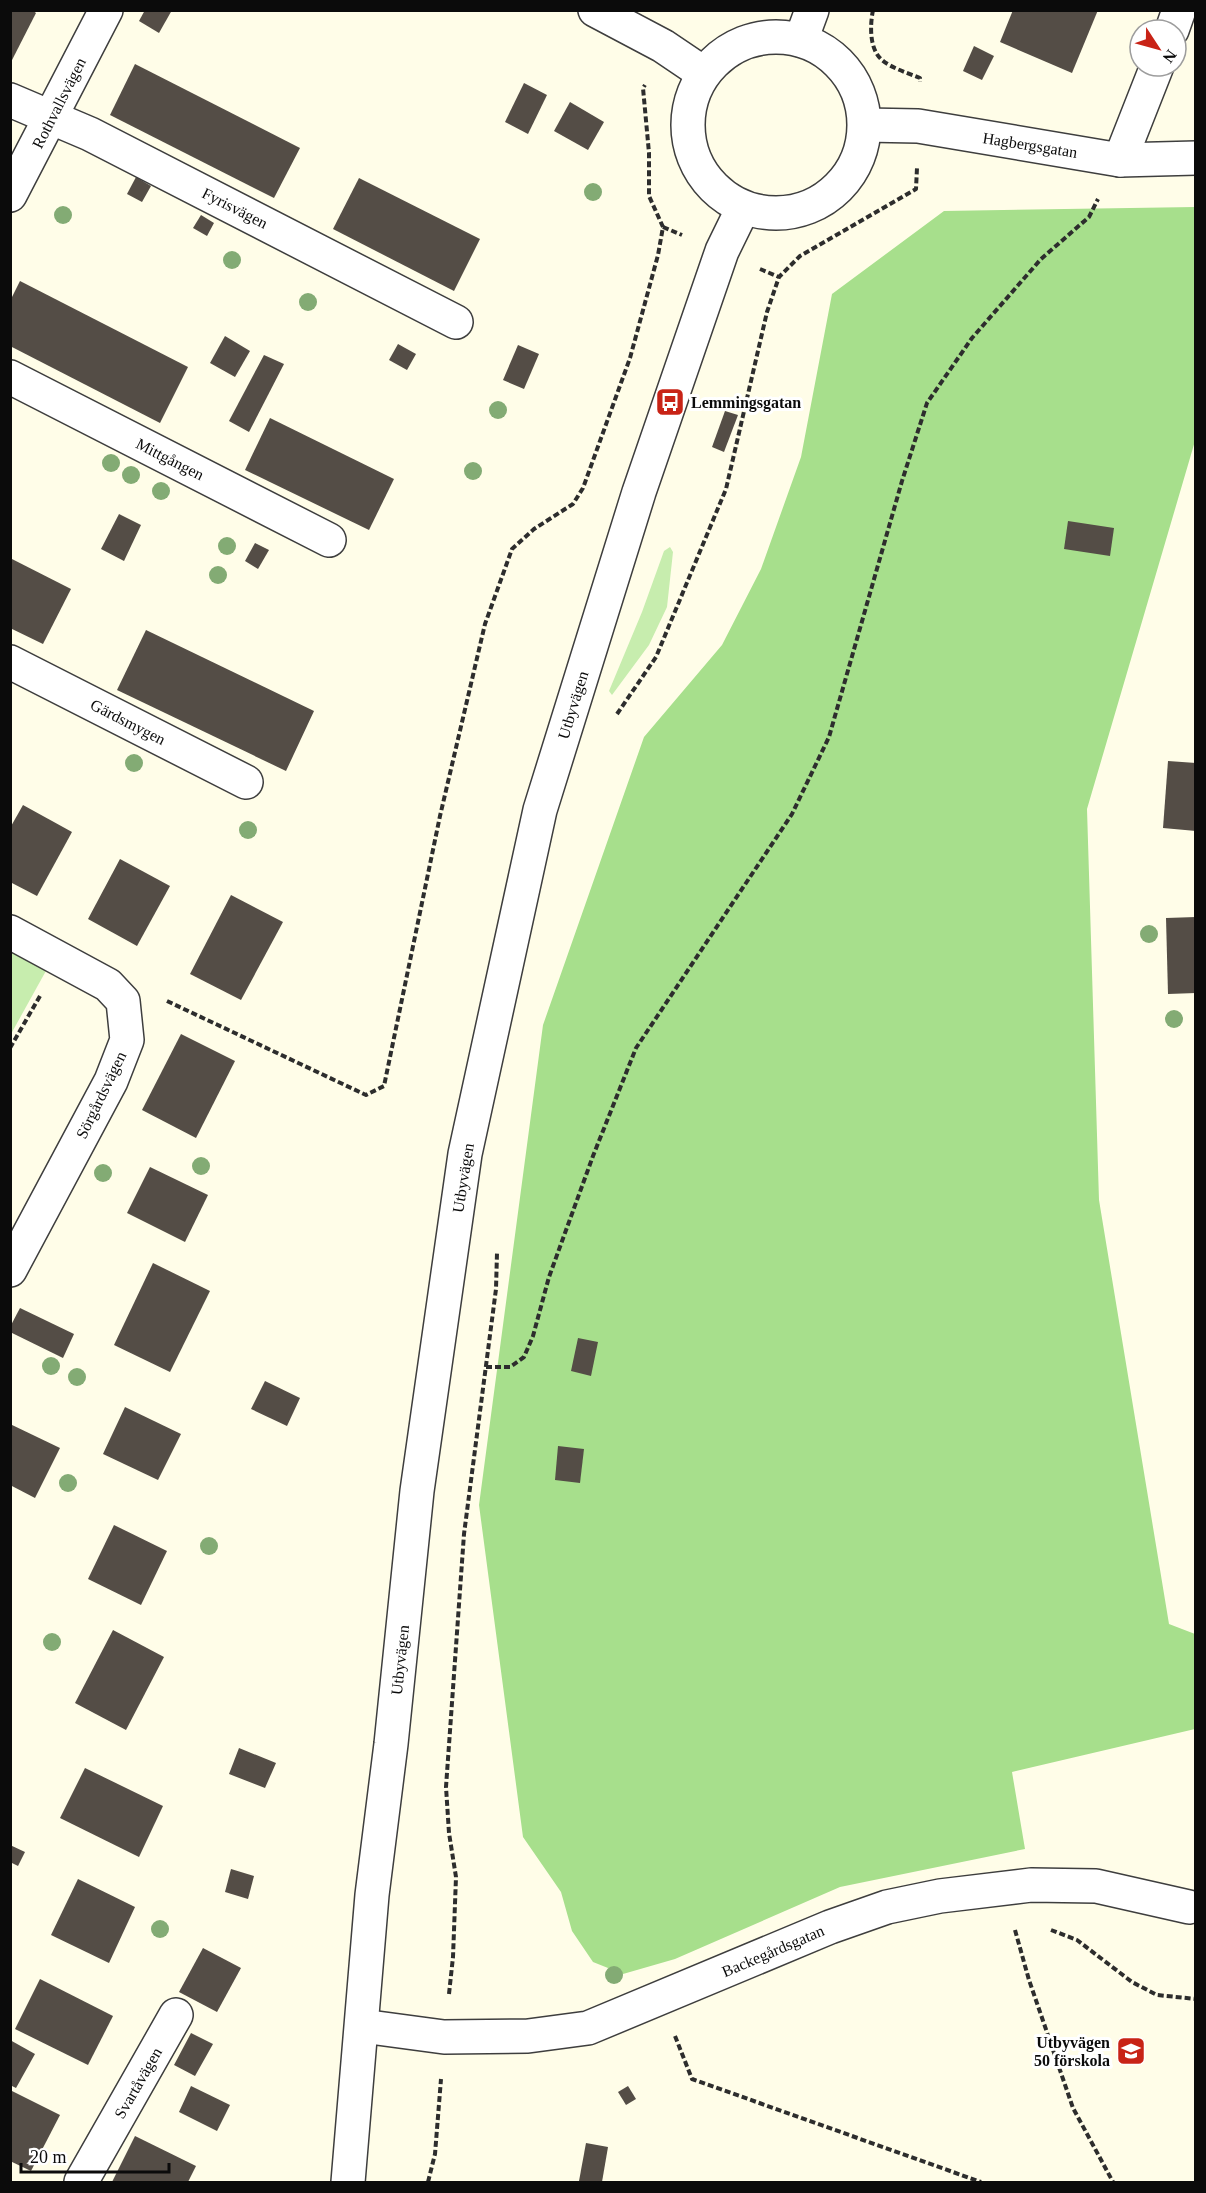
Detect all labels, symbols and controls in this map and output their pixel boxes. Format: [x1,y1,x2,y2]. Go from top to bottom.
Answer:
north arrow [1128,18,1188,78]
text: N [1159,47,1180,67]
street label: Rothvallsvägen [29,55,90,152]
street label: Hagbergsgatan [981,129,1079,162]
street label: Fyrisvägen [199,184,271,233]
bus stop icon: Lemmingsgatan [654,386,686,418]
place label: Lemmingsgatan [691,394,801,412]
street label: Mittgången [133,435,207,484]
street label: Utbyvägen [555,669,592,741]
street label: Gärdsmygen [87,696,168,749]
street label: Sörgårdsvägen [73,1049,130,1142]
street label: Utbyvägen [449,1142,478,1214]
street label: Utbyvägen [388,1624,413,1696]
street label: Backegårdsgatan [719,1922,827,1981]
place label: Utbyvägen 50 förskola [1034,2034,1110,2069]
school or university icon: Utbyvägen 50 förskola [1115,2035,1147,2067]
street label: Svartåvägen [111,2045,166,2122]
scale bar [21,2136,170,2174]
text: 20 m [30,2147,67,2167]

